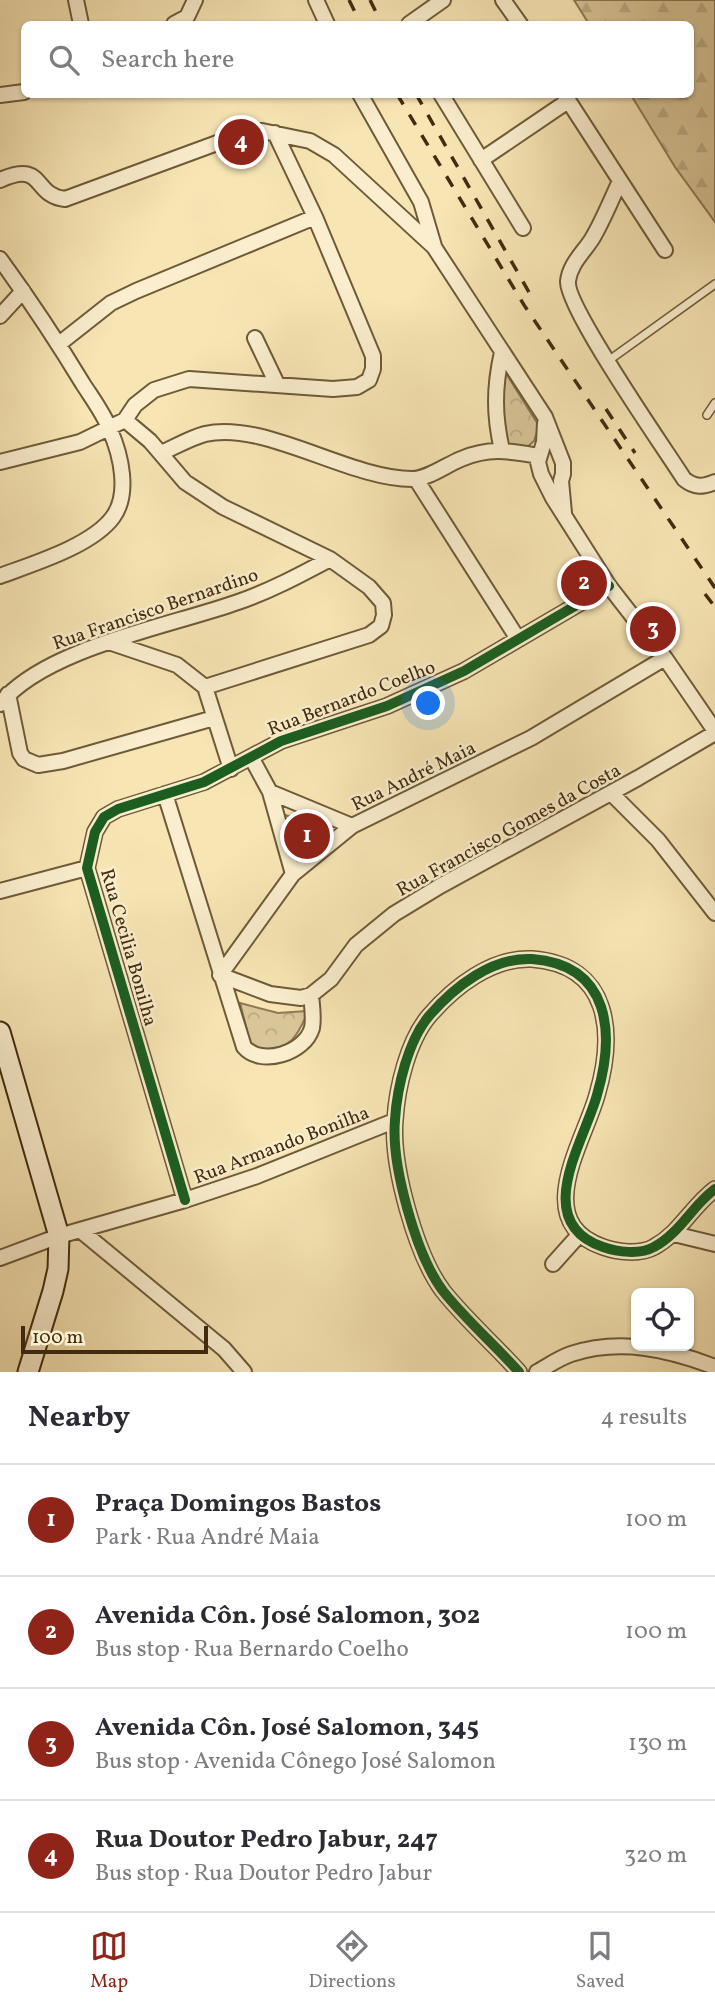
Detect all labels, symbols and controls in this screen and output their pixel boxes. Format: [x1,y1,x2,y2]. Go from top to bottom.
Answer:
search box [21,21,694,98]
icon: search [45,41,83,79]
text: Search here [101,42,234,78]
pin: 4 [218,116,264,168]
pin: 2 [561,557,607,609]
street label: Rua Francisco Bernardino [49,562,262,657]
pin: 3 [630,603,676,655]
street label: Rua Bernardo Coelho [264,655,439,743]
your location [411,686,445,720]
street label: Rua André Maia [347,735,480,818]
street label: Rua Francisco Gomes da Costa [392,758,626,903]
pin: 1 [284,810,330,862]
street label: Rua Cecilia Bonilha [93,866,163,1029]
street label: Rua Armando Bonilha [190,1100,373,1191]
map controls [631,1288,694,1351]
button: locate [631,1288,694,1351]
scale bar [21,1323,208,1355]
text: 100 m [32,1325,83,1351]
text: Nearby [28,1397,130,1439]
text: 4 results [601,1402,687,1434]
text: Praça Domingos Bastos [95,1486,381,1522]
text: 1 [46,1504,56,1536]
text: 100 m [625,1504,687,1536]
text: Park · Rua André Maia [95,1522,320,1554]
text: Avenida Côn. José Salomon, 302 [95,1598,480,1634]
text: 2 [45,1616,57,1648]
text: 100 m [625,1616,687,1648]
text: Bus stop · Rua Bernardo Coelho [95,1634,409,1666]
text: Avenida Côn. José Salomon, 345 [95,1710,479,1746]
text: 3 [45,1728,57,1760]
text: 130 m [628,1728,687,1760]
text: Bus stop · Avenida Cônego José Salomon [95,1746,496,1778]
text: Rua Doutor Pedro Jabur, 247 [95,1822,438,1858]
text: 4 [44,1840,58,1872]
text: 320 m [624,1840,687,1872]
text: Bus stop · Rua Doutor Pedro Jabur [95,1858,432,1890]
tab: Map [90,1927,128,1995]
tab: Directions [309,1927,396,1995]
tab: Saved [576,1927,625,1995]

